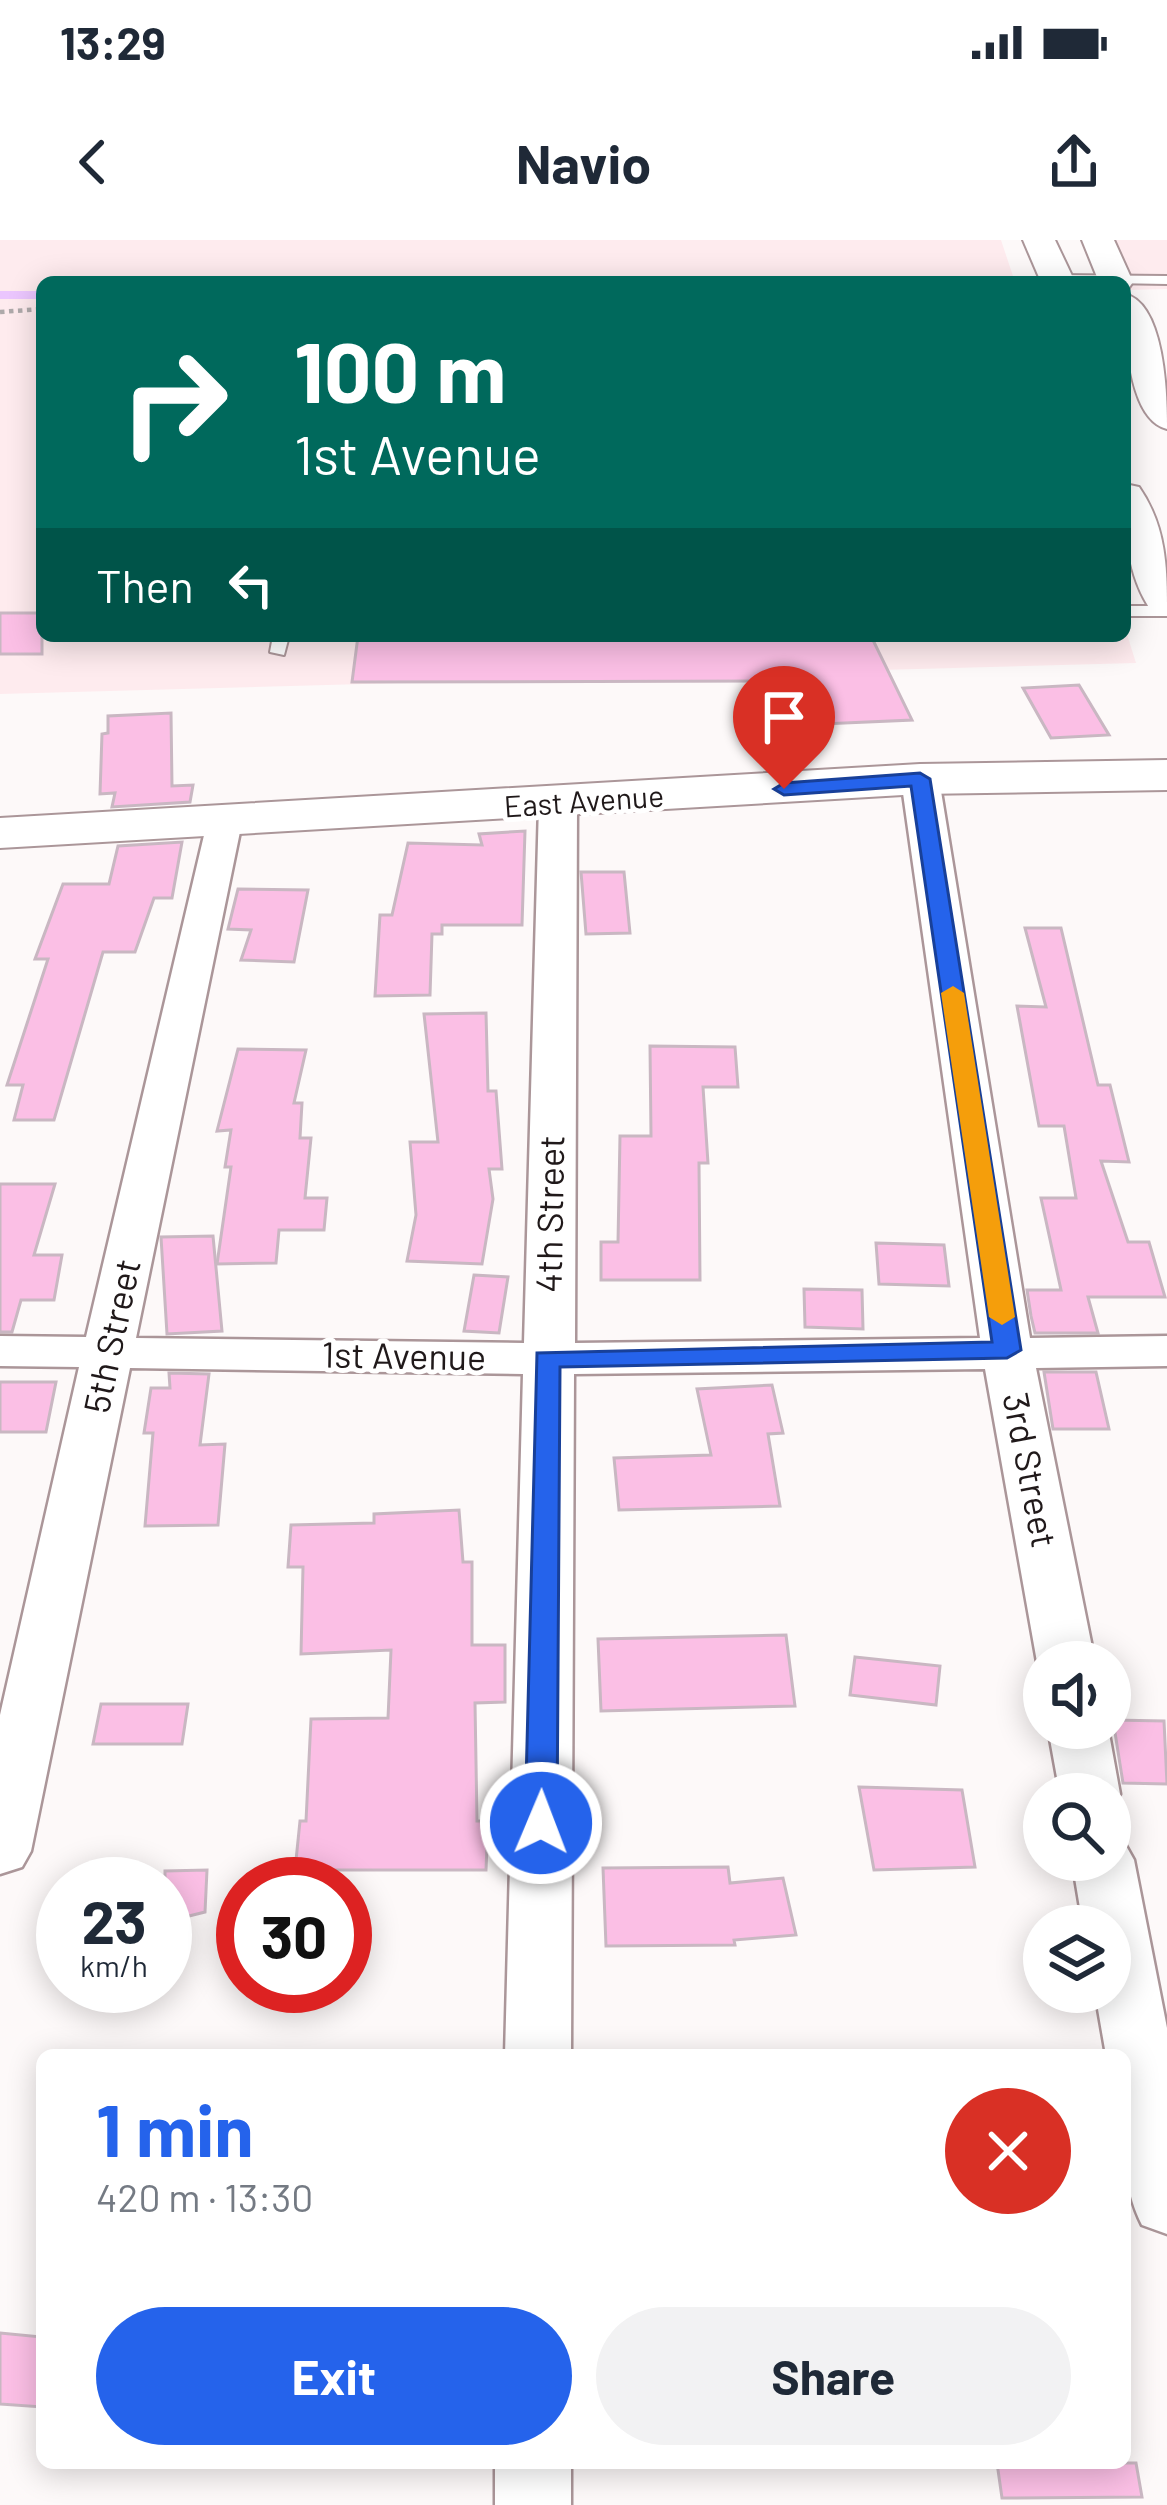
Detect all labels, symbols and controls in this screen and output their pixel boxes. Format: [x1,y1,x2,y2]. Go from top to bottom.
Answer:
text: 13:29 [60,15,166,69]
icon: back [60,129,126,195]
icon: share [1041,129,1107,195]
text: Navio [516,130,651,195]
text: 100 m [294,319,506,420]
icon: right [96,324,252,480]
text: 1st Avenue [294,421,541,486]
icon: left [218,552,284,618]
text: Then [96,558,194,612]
pin [733,666,835,789]
icon: arrive [751,684,817,750]
street label: East Avenue [503,776,665,824]
street label: 4th Street [526,1135,571,1293]
street label: 5th Street [73,1255,148,1417]
street label: 1st Avenue [321,1332,487,1377]
street label: 3rd Street [995,1389,1068,1551]
map controls [1023,1641,1131,2013]
button: sound [1023,1641,1131,1749]
position arrow [478,1760,604,1886]
button: search [1023,1773,1131,1881]
speed limit sign: 30 [216,1857,372,2013]
text: 23 [81,1884,147,1956]
button: layers [1023,1905,1131,2013]
text: km/h [80,1947,148,1983]
text: 1 min [96,2085,254,2171]
button: close [945,2088,1071,2214]
text: 420 m · 13:30 [96,2173,313,2220]
button: Exit [96,2307,572,2445]
button: Share [596,2307,1071,2445]

